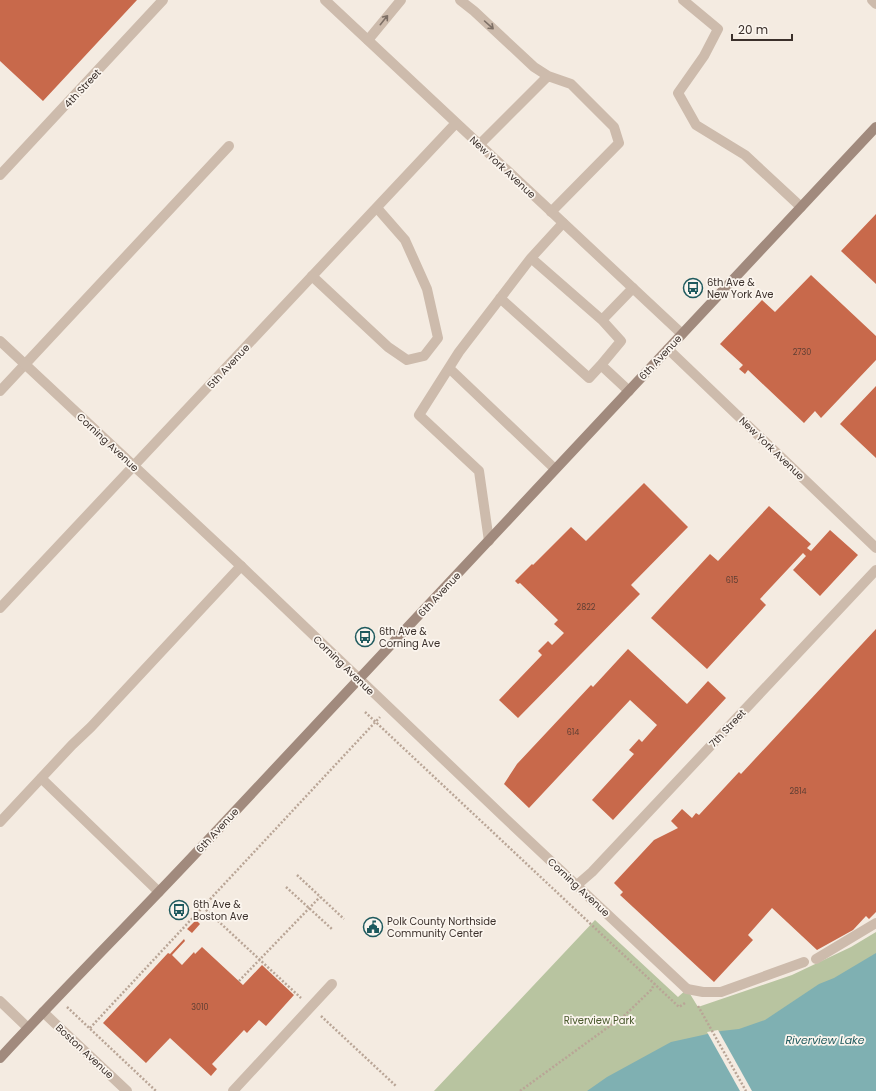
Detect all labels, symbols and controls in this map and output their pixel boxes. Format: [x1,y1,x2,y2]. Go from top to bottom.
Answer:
one-way arrow [380,14,388,25]
scale bar [732,16,792,42]
one-way arrow [484,21,494,30]
text: 20 m [738,21,768,38]
street label: 4th Street [60,65,105,111]
street label: New York Avenue [466,133,539,202]
place label: 6th Ave & New York Ave [707,275,773,302]
bus stop icon: 6th Ave & New York Ave [682,277,704,299]
street label: 6th Avenue [636,332,685,383]
street label: 5th Avenue [204,341,253,392]
house number: 2730 [793,347,811,358]
street label: Corning Avenue [73,410,142,475]
street label: New York Avenue [736,413,808,483]
street label: 6th Avenue [415,569,464,620]
house number: 615 [726,575,738,586]
house number: 2822 [577,602,596,613]
place label: 6th Ave & Corning Ave [379,624,440,651]
bus stop icon: 6th Ave & Corning Ave [354,626,376,648]
street label: Corning Avenue [310,632,378,699]
street label: 7th Street [706,706,749,751]
house number: 614 [567,727,579,738]
house number: 2814 [789,786,807,797]
street label: 6th Avenue [193,805,242,856]
street label: Corning Avenue [544,855,613,920]
place label: 6th Ave & Boston Ave [193,897,248,924]
bus stop icon: 6th Ave & Boston Ave [168,899,190,921]
place label: Polk County Northside Community Center [387,914,496,941]
public building icon: Polk County Northside Community Center [362,916,384,938]
house number: 3010 [191,1002,209,1013]
park label: Riverview Park [564,1013,635,1028]
street label: Boston Avenue [52,1021,117,1082]
water label: Riverview Lake [785,1032,865,1048]

